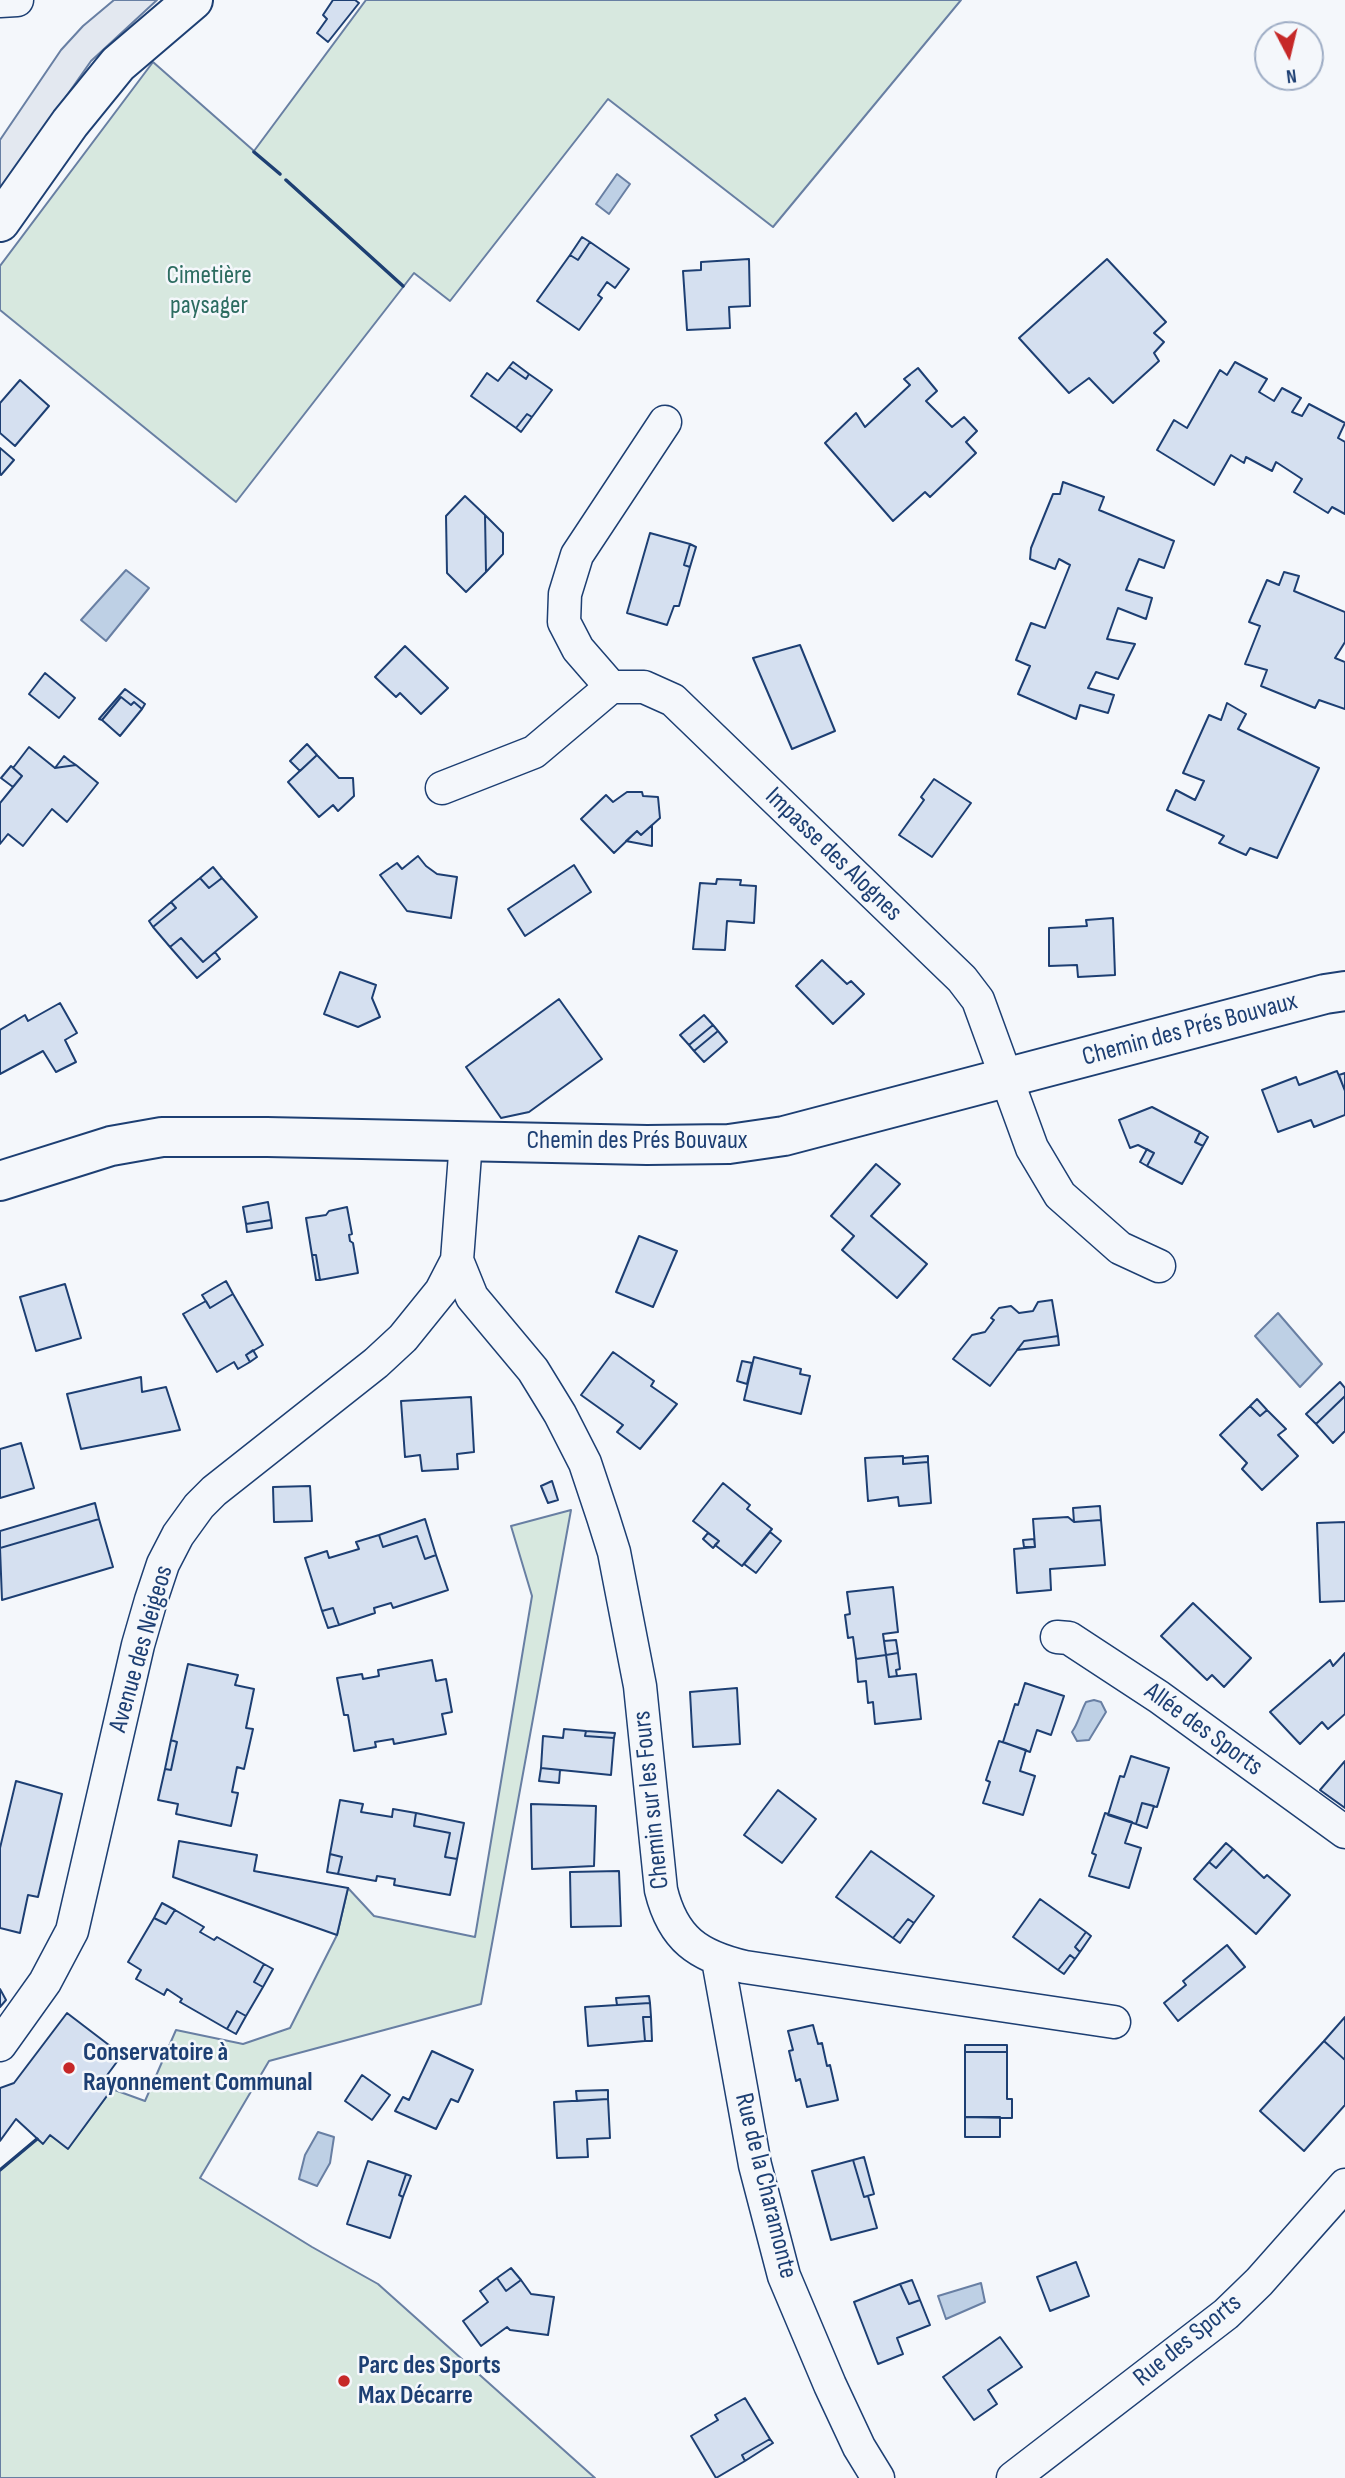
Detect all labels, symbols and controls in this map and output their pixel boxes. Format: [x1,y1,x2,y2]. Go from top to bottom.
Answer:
north arrow [1254,21,1324,91]
text: N [1285,63,1298,87]
park label: Cimetière paysager [166,260,252,322]
street label: Impasse des Alognes [758,782,908,928]
street label: Chemin des Prés Bouvaux [1079,986,1301,1074]
street label: Chemin des Prés Bouvaux [526,1125,748,1157]
street label: Avenue des Neigeos [103,1562,181,1736]
street label: Allée des Sports [1138,1677,1268,1783]
street label: Chemin sur les Fours [627,1709,677,1891]
place label: Conservatoire à Rayonnement Communal [83,2037,313,2098]
marker: Conservatoire à Rayonnement Communal [61,2060,77,2076]
street label: Rue de la Charamonte [727,2090,803,2282]
street label: Rue des Sports [1128,2288,1248,2394]
place label: Parc des Sports Max Décarre [358,2350,501,2412]
marker: Parc des Sports Max Décarre [336,2373,352,2389]

